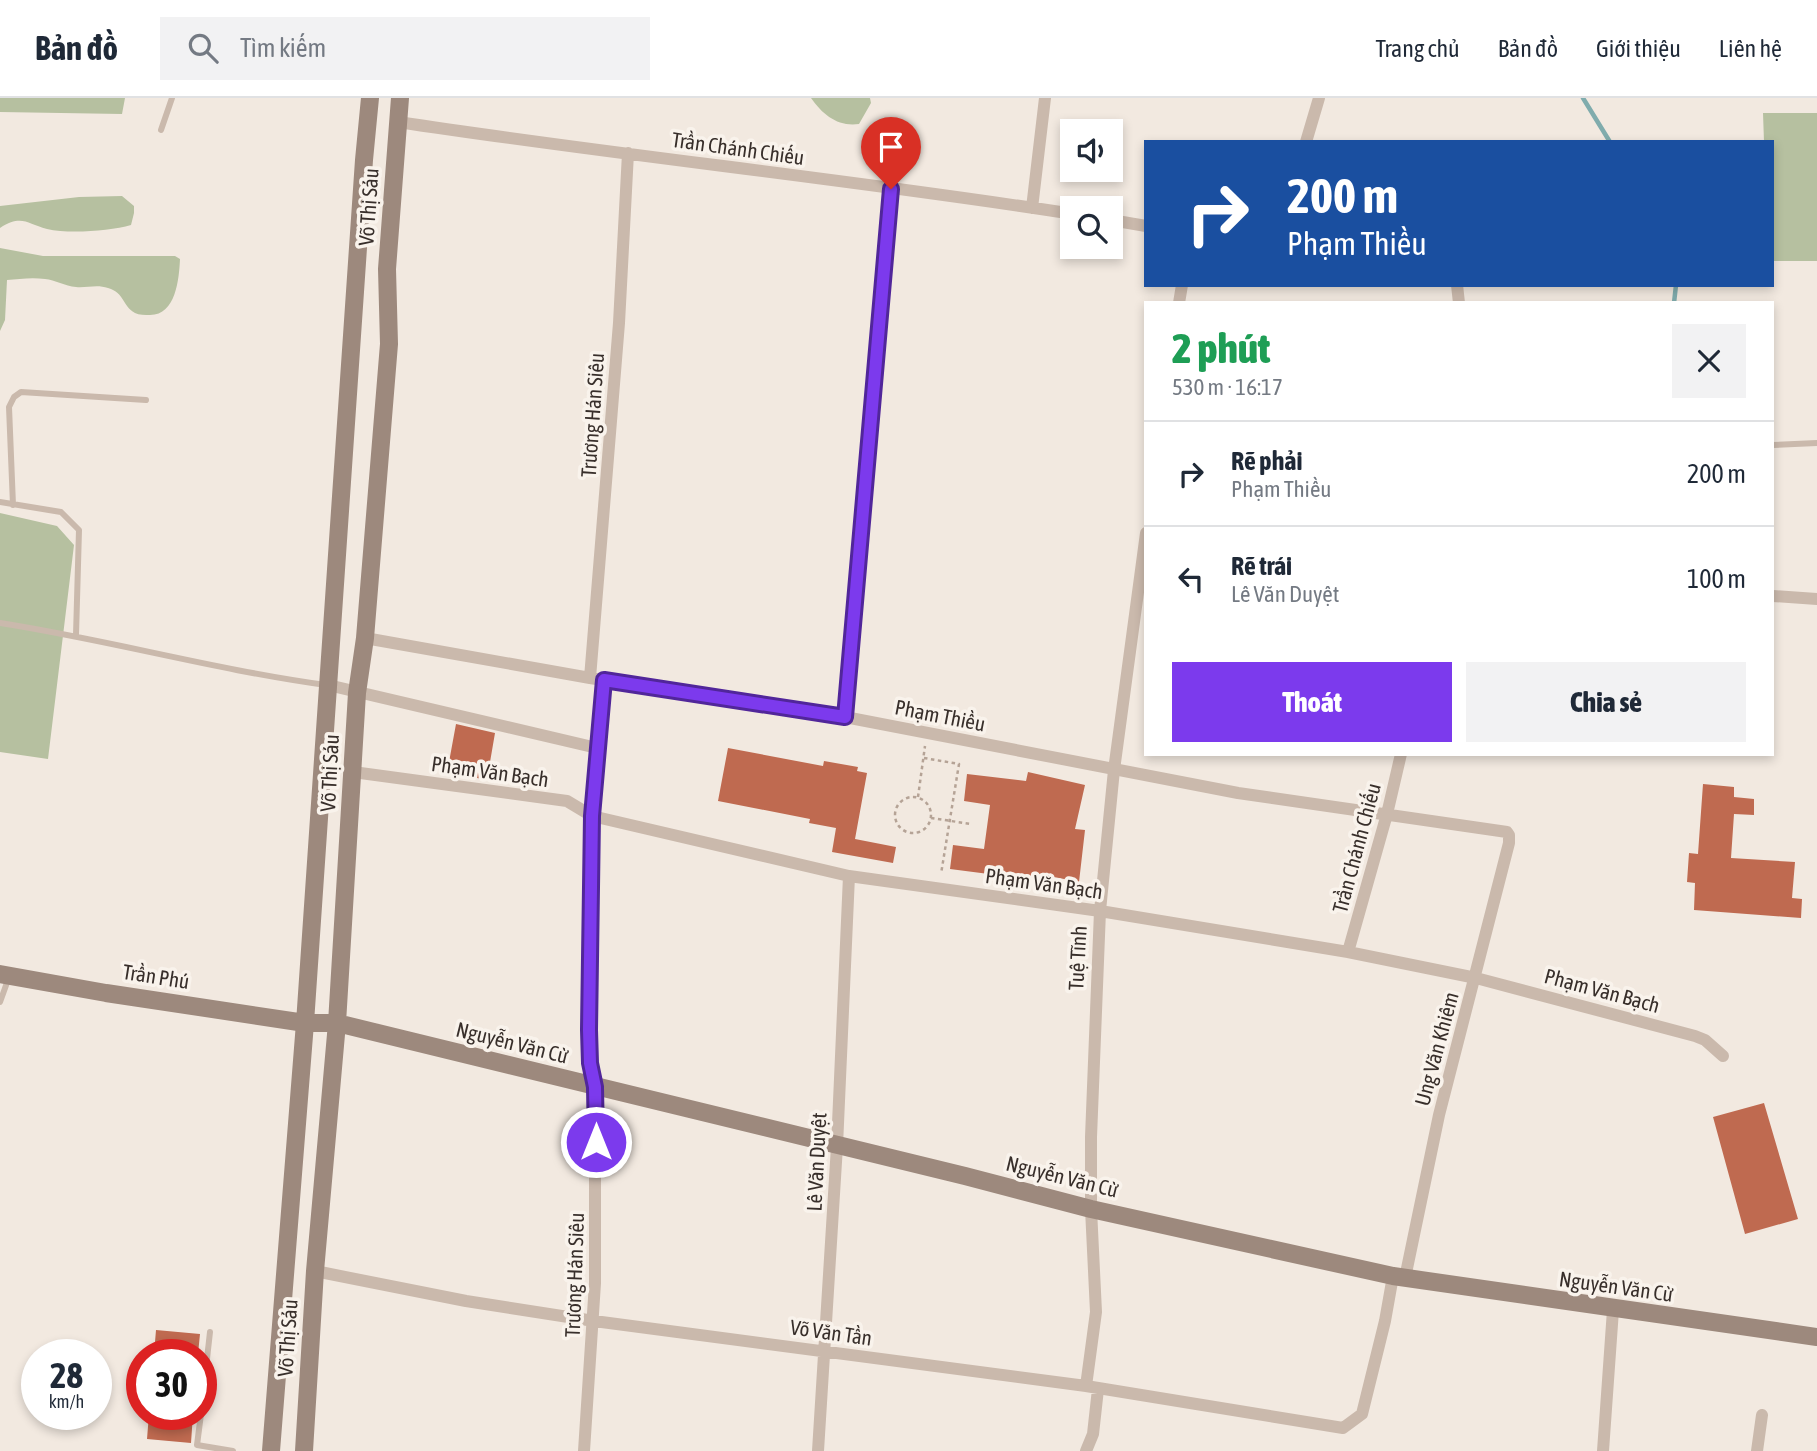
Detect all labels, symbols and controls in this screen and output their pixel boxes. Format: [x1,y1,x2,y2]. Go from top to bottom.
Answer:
search box [160,17,650,80]
text: Bản đồ [35,29,118,67]
icon: search [184,29,222,67]
text: Tìm kiếm [240,33,326,63]
text: Trang chủ [1375,35,1460,62]
text: Bản đồ [1498,35,1558,62]
text: Giới thiệu [1596,35,1681,62]
text: Liên hệ [1719,35,1782,62]
pin [861,117,921,189]
map controls [1060,119,1123,259]
button: sound [1060,119,1123,182]
street label: Trần Chánh Chiếu [670,127,806,169]
icon: arrive [872,128,910,166]
street label: Võ Thị Sáu [353,167,383,247]
text: 200 m [1287,167,1398,223]
icon: right [1172,168,1263,259]
button: search [1060,196,1123,259]
text: Phạm Thiều [1287,225,1427,262]
text: 2 phút [1172,324,1270,372]
button: close [1672,324,1746,398]
street label: Trương Hán Siêu [576,352,608,478]
text: 530 m · 16:17 [1172,374,1283,400]
text: Rẽ phải [1231,446,1302,476]
icon: right [1172,455,1210,493]
text: 200 m [1687,459,1746,489]
text: Phạm Thiều [1231,476,1331,502]
text: Rẽ trái [1231,551,1292,581]
icon: left [1172,560,1210,598]
text: 100 m [1687,564,1746,594]
text: Lê Văn Duyệt [1231,581,1339,607]
button: Thoát [1172,662,1452,742]
button: Chia sẻ [1466,662,1746,742]
street label: Phạm Thiều [893,694,988,736]
street label: Võ Thị Sáu [315,733,343,812]
street label: Phạm Văn Bạch [430,751,550,791]
street label: Trần Chánh Chiếu [1327,780,1385,915]
street label: Phạm Văn Bạch [984,863,1104,903]
street label: Tuệ Tĩnh [1063,925,1091,991]
street label: Trần Phú [121,959,191,993]
street label: Phạm Văn Bạch [1542,963,1663,1017]
street label: Ung Văn Khiêm [1409,989,1463,1108]
street label: Nguyễn Văn Cừ [454,1017,572,1068]
position arrow [559,1105,633,1179]
street label: Lê Văn Duyệt [801,1112,831,1212]
street label: Nguyễn Văn Cừ [1004,1151,1122,1202]
street label: Trương Hán Siêu [560,1212,588,1338]
street label: Nguyễn Văn Cừ [1558,1266,1675,1306]
street label: Võ Thị Sáu [272,1298,302,1378]
street label: Võ Văn Tần [789,1314,874,1350]
speed limit sign: 30 [126,1339,217,1430]
text: 28 [50,1355,83,1395]
text: km/h [49,1391,84,1412]

